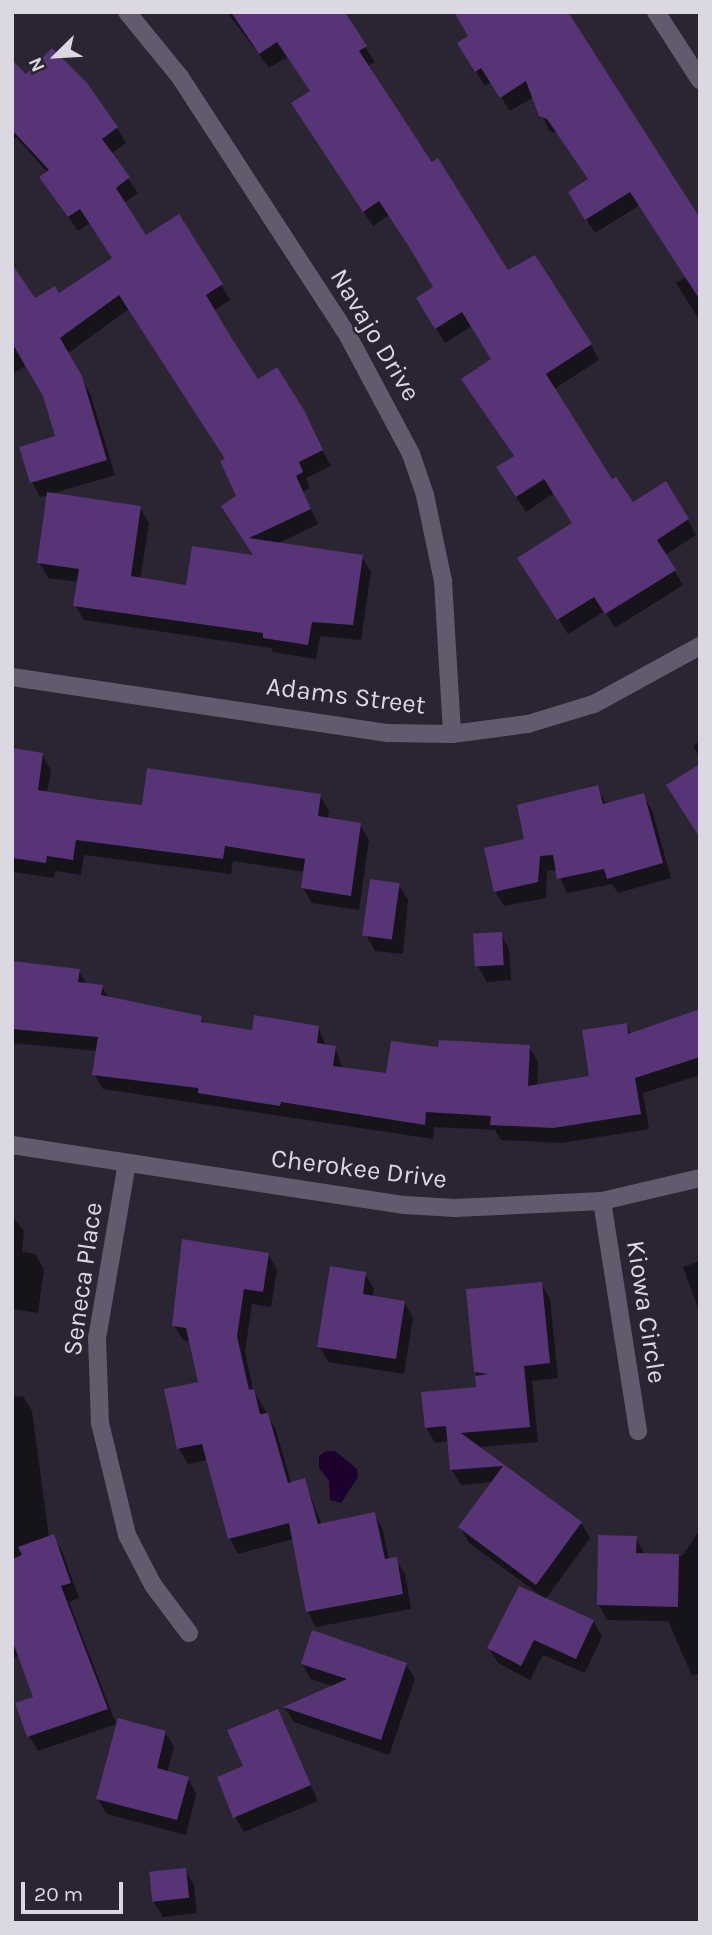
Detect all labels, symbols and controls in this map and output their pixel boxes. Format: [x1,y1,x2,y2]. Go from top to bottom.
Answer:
north arrow [21,21,91,91]
text: N [24,54,50,75]
street label: Navajo Drive [323,263,427,407]
street label: Adams Street [265,671,427,721]
street label: Cherokee Drive [269,1143,449,1195]
street label: Seneca Place [57,1200,109,1358]
street label: Kiowa Circle [619,1238,673,1386]
scale bar [24,1868,126,1912]
text: 20 m [34,1882,83,1906]

